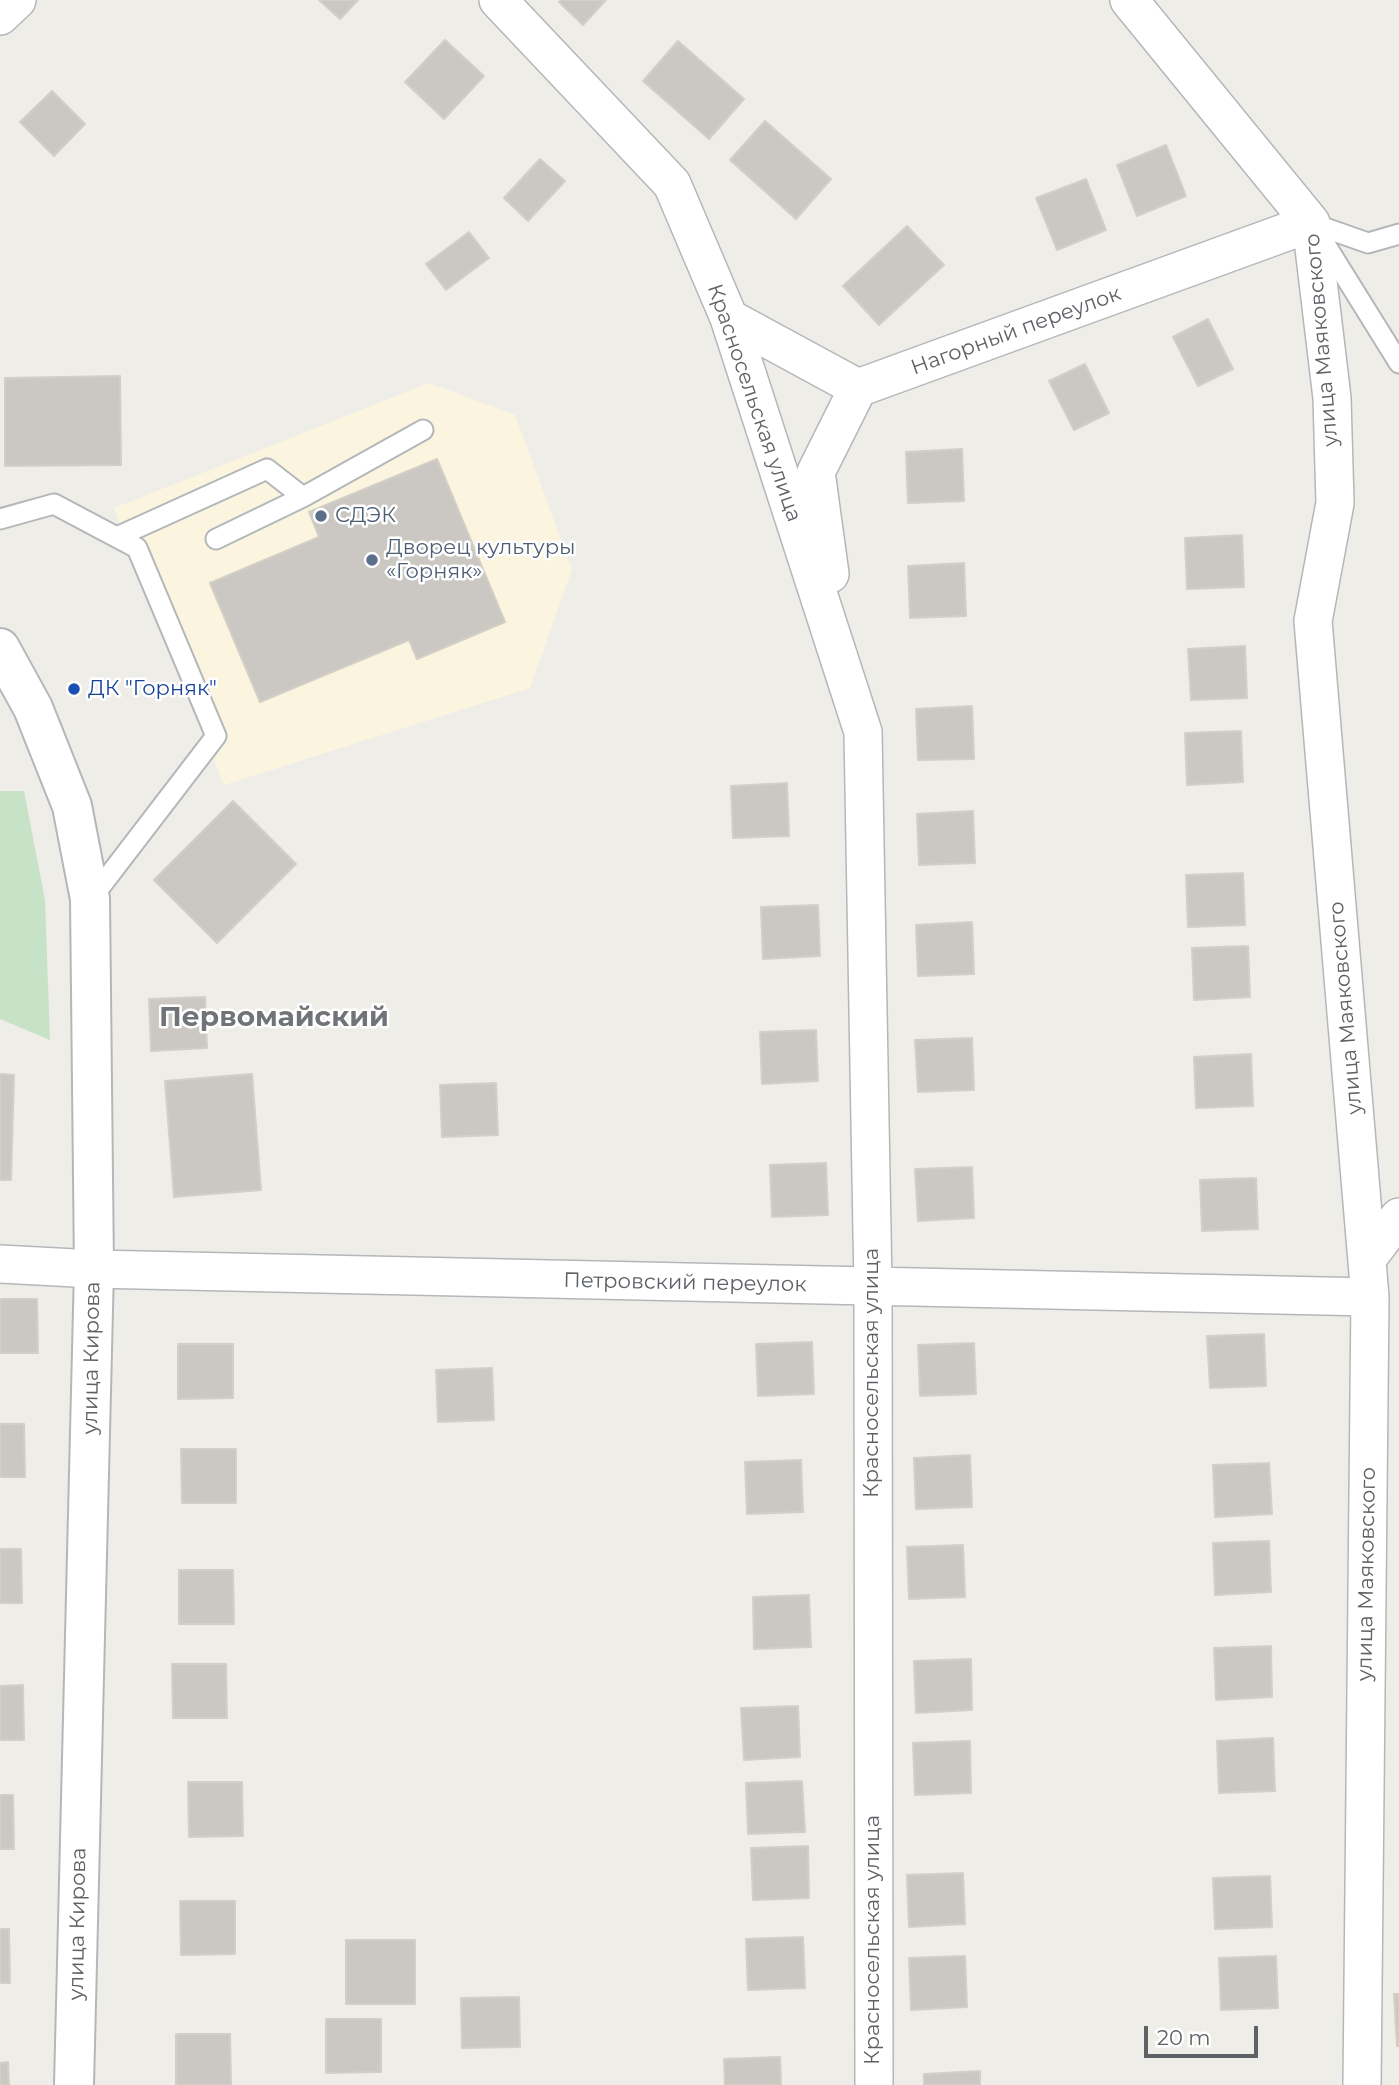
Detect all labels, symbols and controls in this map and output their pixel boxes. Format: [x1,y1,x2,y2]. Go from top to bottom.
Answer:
street label: улица Маяковского [1300,232,1344,448]
street label: Красносельская улица [701,281,807,525]
street label: Нагорный переулок [908,281,1124,381]
place label: СДЭК [335,503,396,529]
marker: СДЭК [313,508,329,524]
place label: Дворец культуры «Горняк» [386,535,576,585]
marker: Дворец культуры «Горняк» [364,552,380,568]
place label: ДК "Горняк" [88,676,217,702]
marker: ДК "Горняк" [66,681,82,697]
street label: улица Маяковского [1324,900,1368,1116]
district label: Первомайский [159,1001,389,1035]
street label: Красносельская улица [859,1248,885,1498]
street label: Петровский переулок [563,1268,807,1298]
street label: улица Кирова [78,1281,106,1435]
street label: улица Маяковского [1353,1467,1381,1681]
street label: Красносельская улица [860,1815,886,2065]
street label: улица Кирова [64,1847,92,2001]
scale bar [1147,2011,1261,2056]
text: 20 m [1157,2025,1211,2050]

